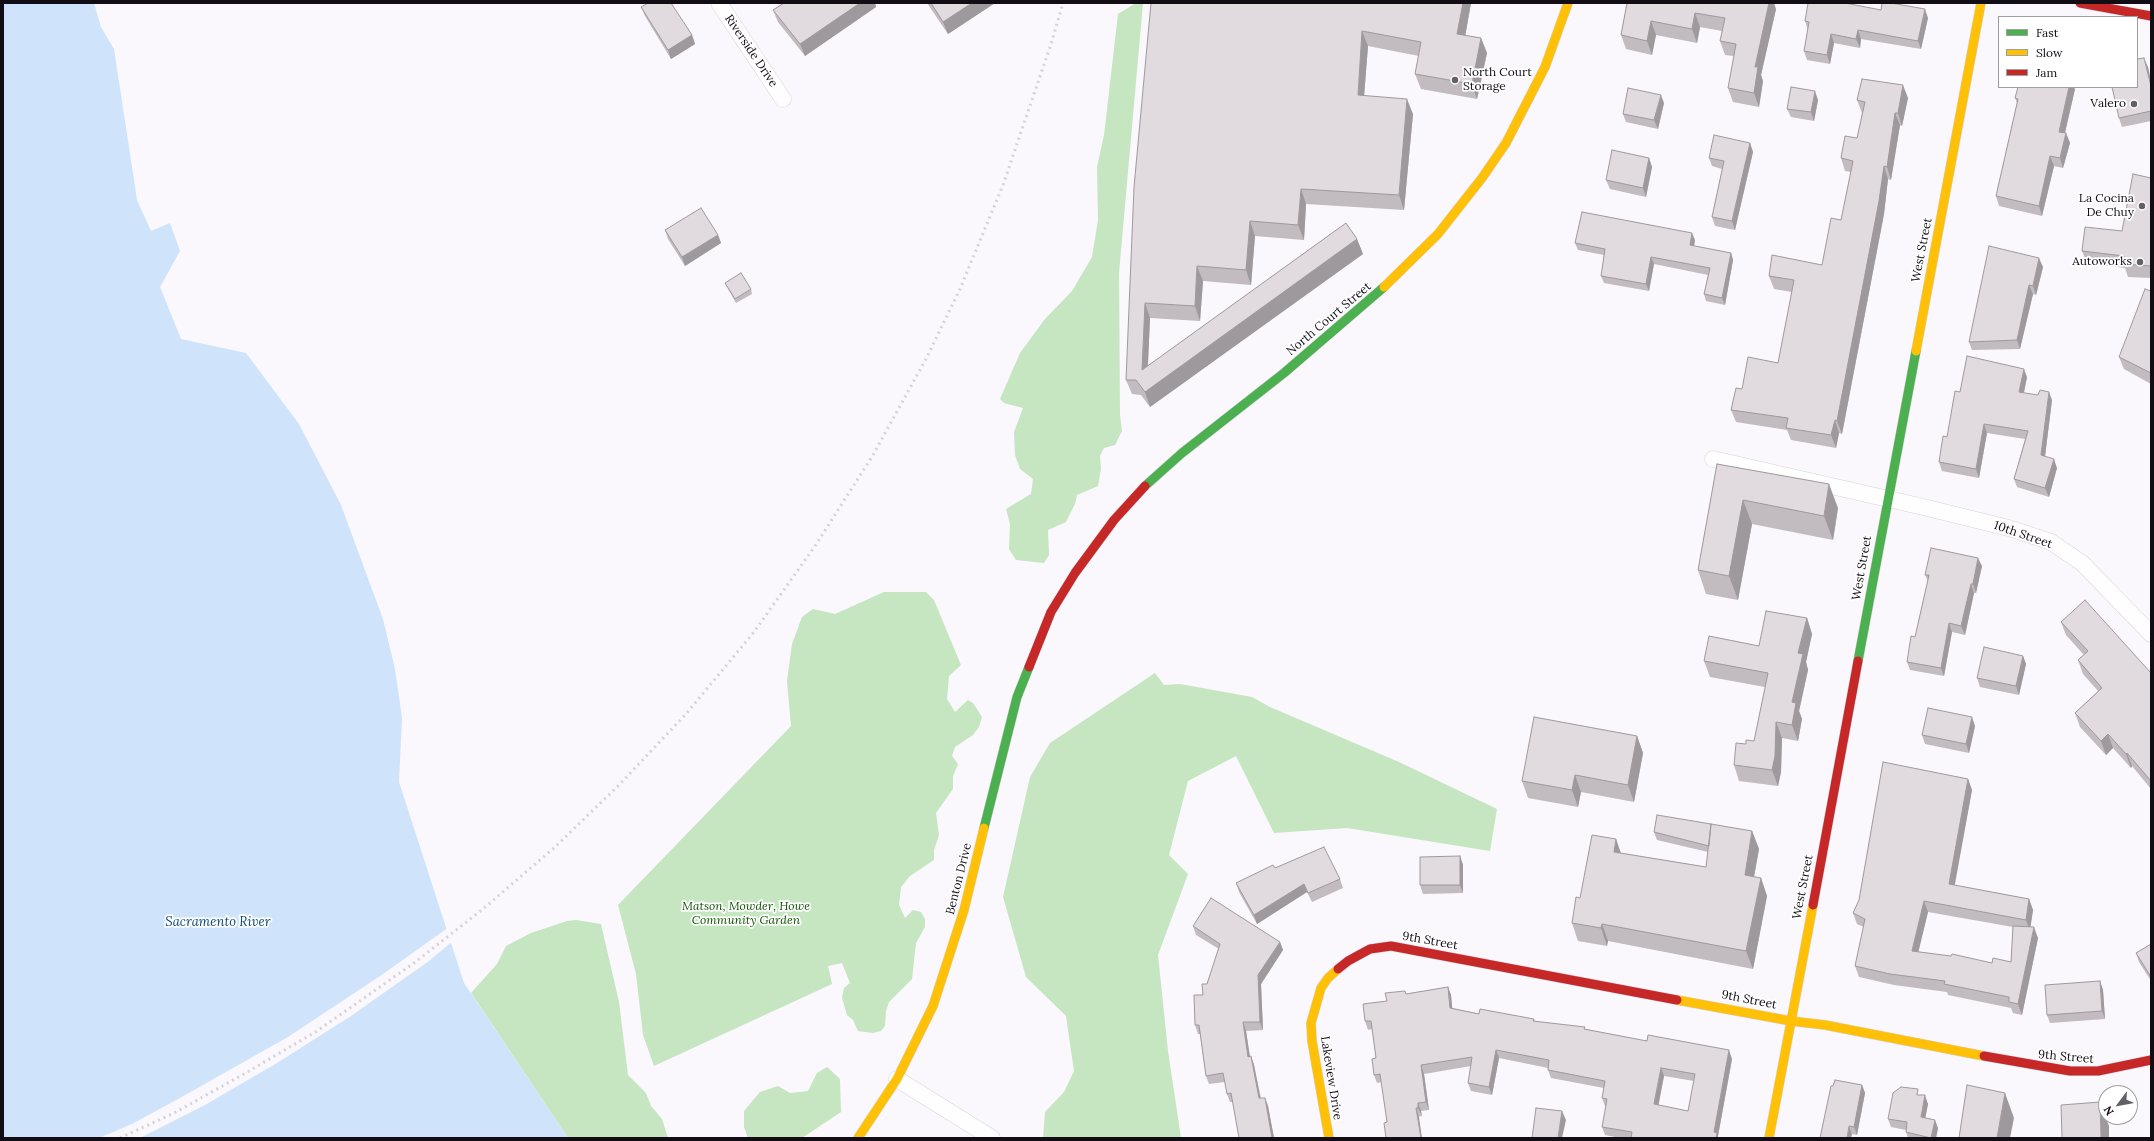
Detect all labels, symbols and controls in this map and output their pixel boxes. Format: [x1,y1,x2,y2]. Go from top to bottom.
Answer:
street label: Riverside Drive [721,12,781,90]
legend [1998,16,2138,88]
text: Fast [2036,25,2059,40]
text: Slow [2036,45,2063,60]
text: Jam [2036,65,2057,80]
place label: North Court Storage [1463,66,1532,94]
marker: North Court Storage [1450,75,1460,85]
place label: Valero [2090,97,2126,111]
marker: Valero [2129,99,2139,109]
place label: La Cocina De Chuy [2079,192,2134,220]
marker: La Cocina De Chuy [2137,201,2147,211]
street label: West Street [1909,217,1935,283]
place label: Autoworks [2072,255,2132,269]
marker: Autoworks [2135,257,2145,267]
street label: North Court Street [1284,279,1374,359]
street label: 10th Street [1992,518,2054,552]
street label: West Street [1849,535,1875,601]
street label: Benton Drive [943,842,975,916]
street label: West Street [1790,854,1816,920]
park label: Matson, Mowder, Howe Community Garden [682,900,810,928]
water label: Sacramento River [165,914,271,930]
street label: 9th Street [1401,929,1459,953]
street label: 9th Street [1720,988,1778,1012]
street label: Lakeview Drive [1317,1035,1345,1121]
street label: 9th Street [2038,1047,2094,1067]
north arrow [2098,1085,2138,1125]
text: N [2100,1104,2117,1118]

